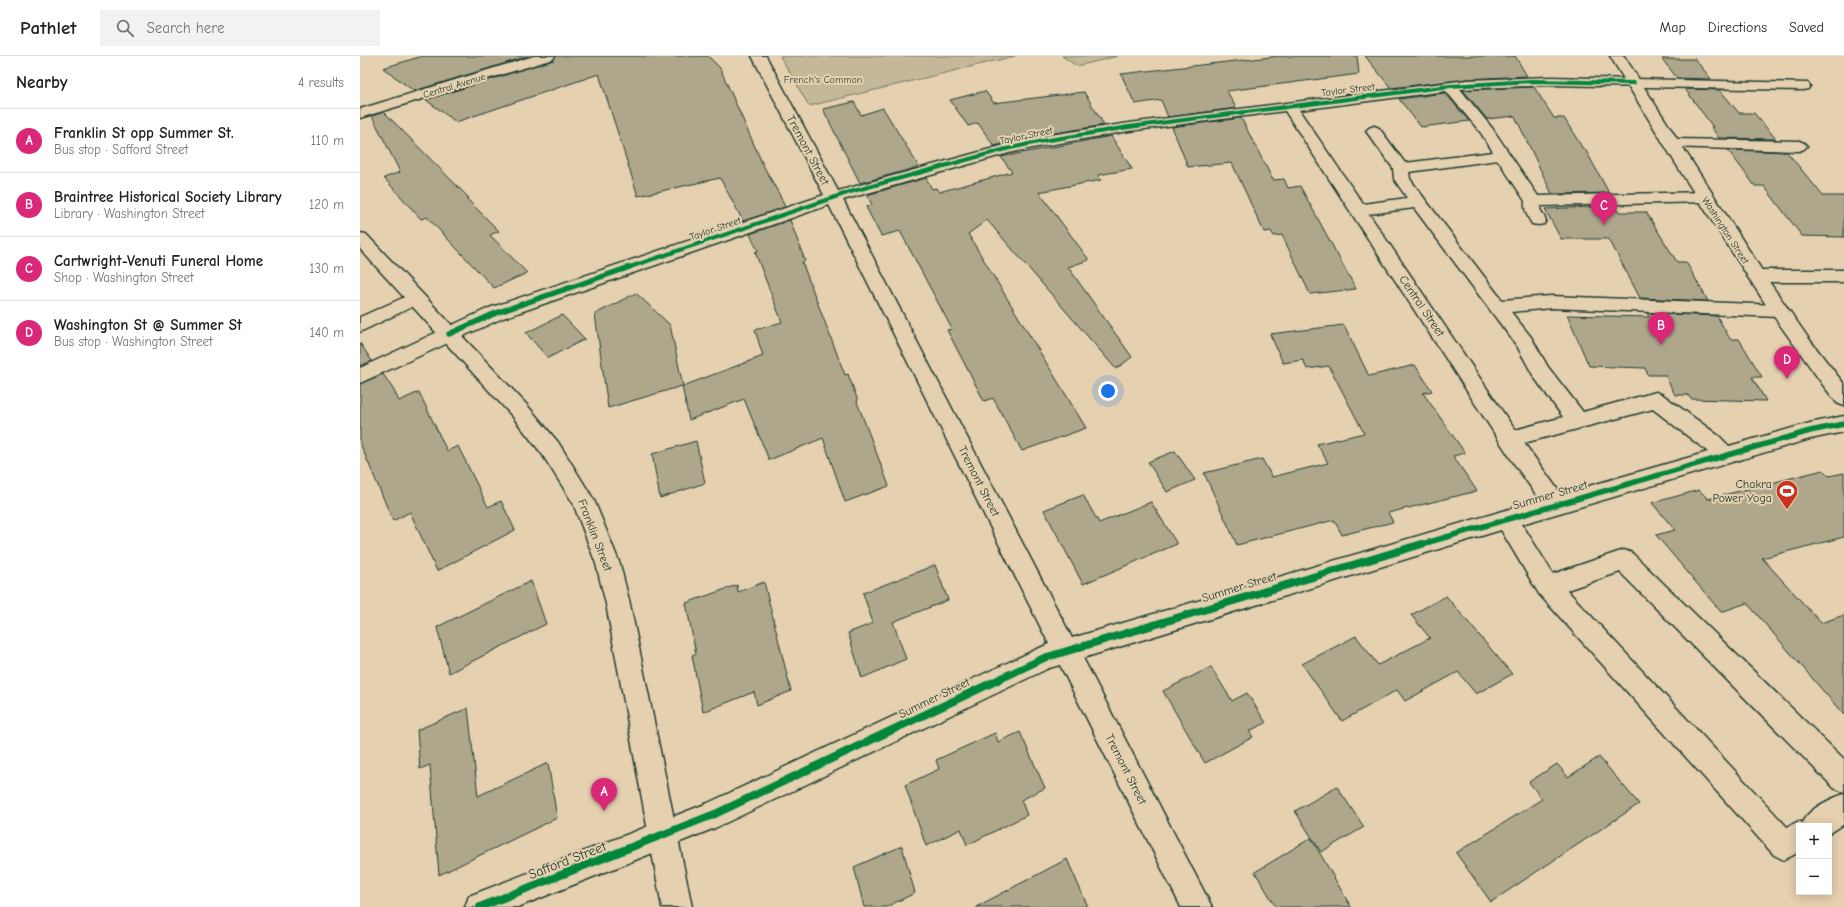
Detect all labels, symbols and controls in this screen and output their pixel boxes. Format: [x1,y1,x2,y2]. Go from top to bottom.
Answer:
search box [100,10,380,46]
text: Pathlet [20,17,76,39]
icon: search [114,17,136,39]
text: Search here [146,19,225,37]
text: Map [1659,19,1686,36]
text: Directions [1708,19,1767,36]
text: Saved [1789,19,1824,36]
street label: Central Avenue [422,71,487,101]
text: Nearby [16,73,67,92]
park label: French's Common [784,74,862,86]
text: 4 results [298,75,344,90]
street label: Taylor Street [1321,81,1377,99]
street label: Tremont Street [784,113,833,188]
text: Franklin St opp Summer St. [54,124,234,142]
street label: Taylor Street [999,124,1055,147]
text: A [25,133,33,148]
text: 110 m [311,133,344,148]
text: Bus stop · Safford Street [54,142,188,157]
text: Braintree Historical Society Library [54,188,282,206]
pin: C [1591,192,1617,225]
street label: Washington Street [1699,195,1752,267]
text: B [25,197,33,212]
text: 120 m [309,197,344,212]
text: Library · Washington Street [54,206,205,221]
street label: Taylor Street [688,214,744,243]
text: Cartwright-Venuti Funeral Home [54,252,263,270]
text: C [25,261,33,276]
text: 130 m [309,261,344,276]
text: Shop · Washington Street [54,270,194,285]
street label: Central Street [1396,273,1448,340]
pin: B [1648,312,1674,345]
text: Washington St @ Summer St [54,316,242,334]
text: D [25,325,33,340]
text: 140 m [310,325,344,340]
text: Bus stop · Washington Street [54,334,213,349]
pin: D [1774,346,1800,379]
your location [1098,381,1118,401]
street label: Tremont Street [955,443,1003,519]
street label: Summer Street [1511,477,1590,512]
place label: Chakra Power Yoga [1712,477,1772,505]
sports icon: Chakra Power Yoga [1774,478,1800,511]
street label: Franklin Street [575,497,615,574]
street label: Summer Street [1200,569,1279,605]
street label: Summer Street [896,674,972,721]
street label: Tremont Street [1102,731,1150,807]
pin: A [591,778,617,811]
map controls [1796,823,1832,895]
button: + [1796,823,1832,859]
street label: Safford Street [526,837,610,883]
button: − [1796,859,1832,895]

